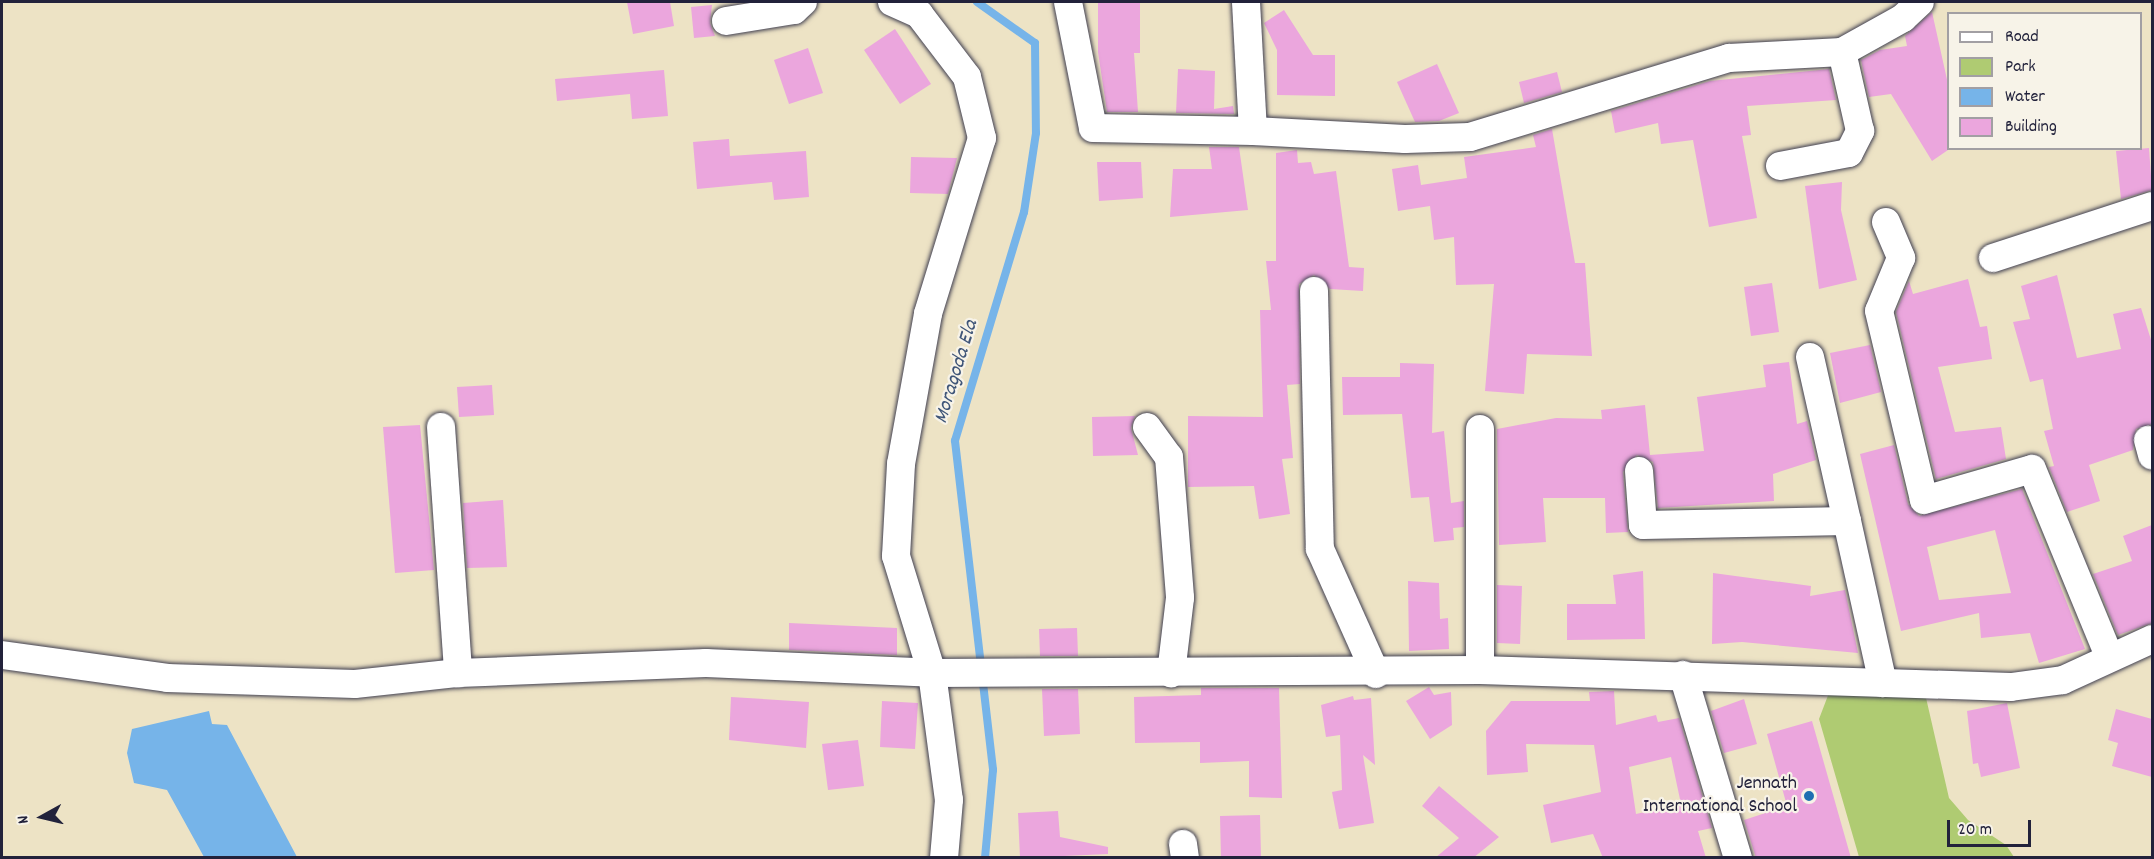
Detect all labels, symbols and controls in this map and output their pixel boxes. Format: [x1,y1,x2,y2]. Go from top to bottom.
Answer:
legend [1947,12,2142,150]
text: Road [2005,25,2039,50]
text: Park [2005,55,2036,80]
text: Water [2005,85,2045,110]
text: Building [2005,115,2057,140]
water label: Moragoda Ela [929,317,985,427]
place label: Jennath International School [1643,772,1797,819]
north arrow [12,787,72,847]
marker: Jennath International School [1802,789,1816,803]
scale bar [1950,808,2034,846]
text: N [12,814,36,825]
text: 20 m [1958,818,1992,843]

